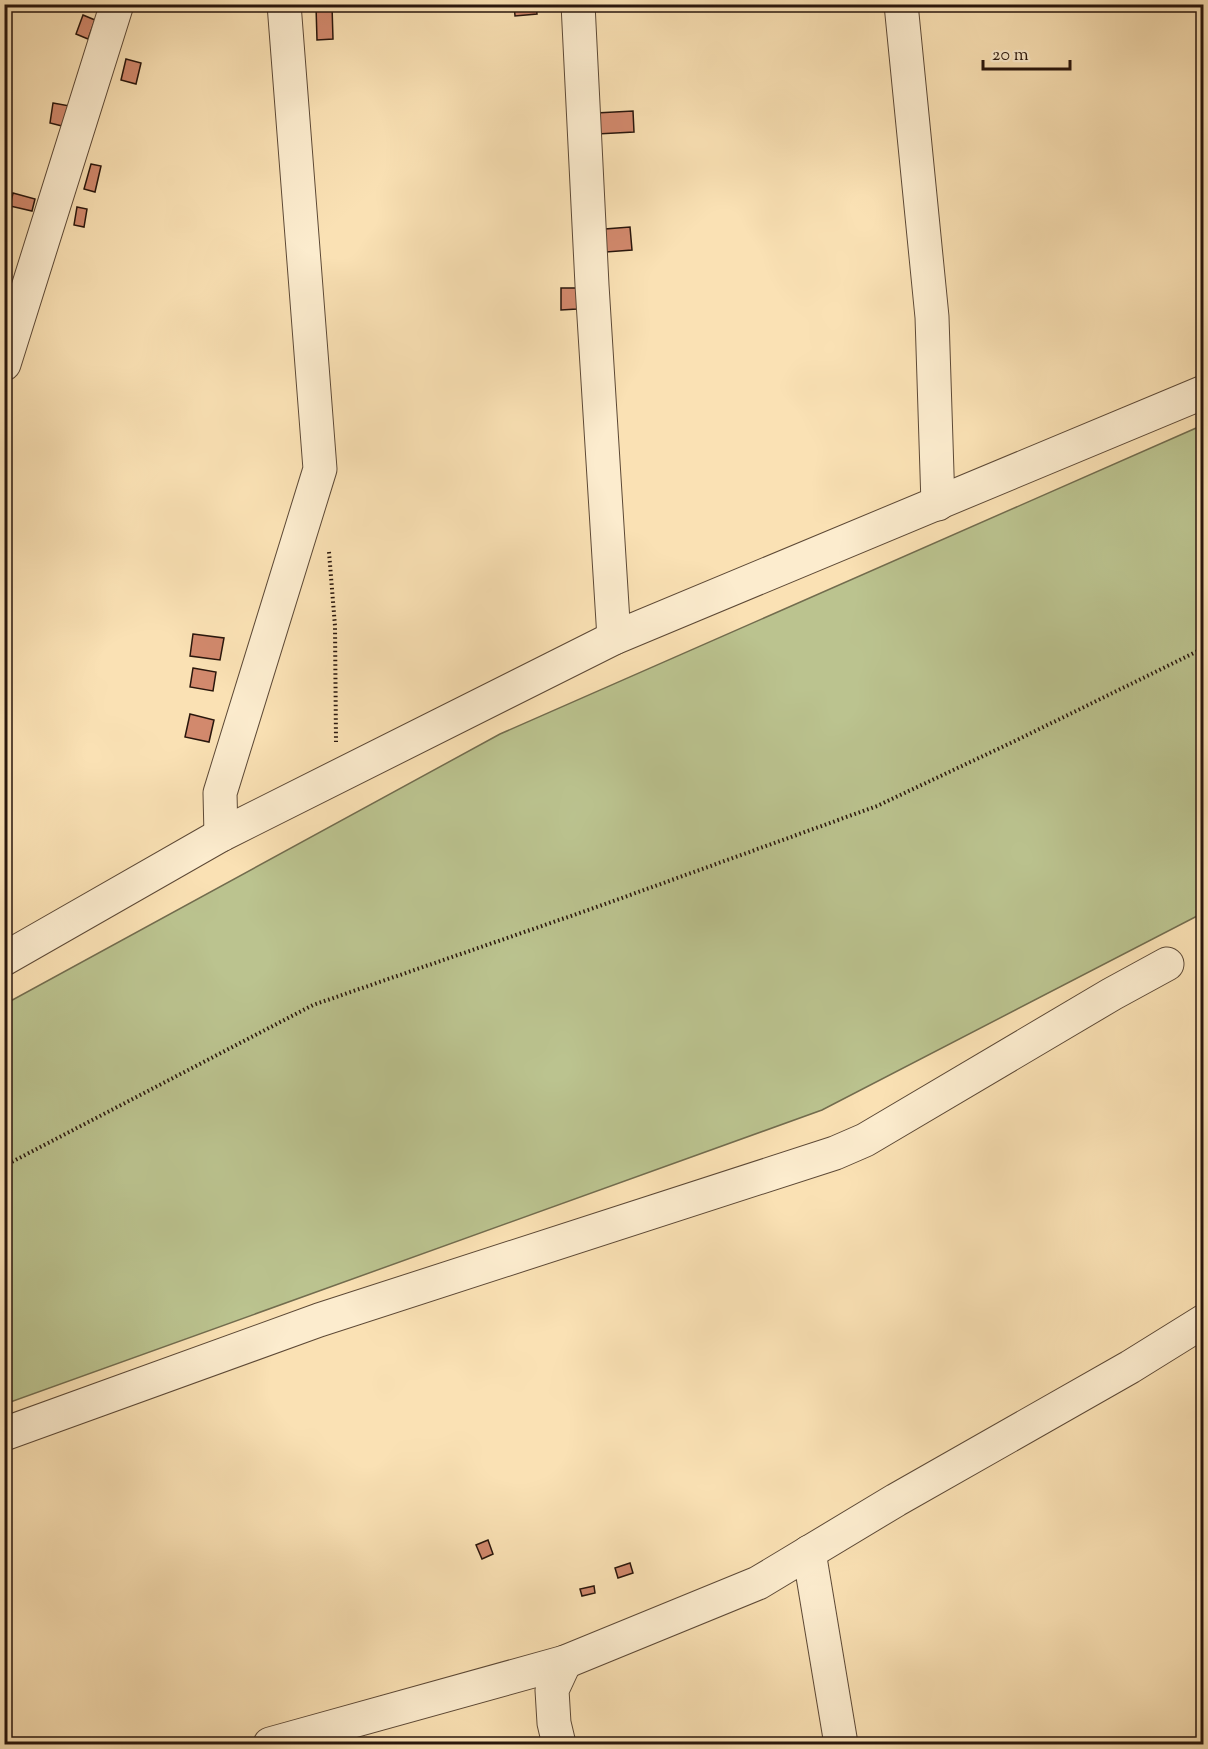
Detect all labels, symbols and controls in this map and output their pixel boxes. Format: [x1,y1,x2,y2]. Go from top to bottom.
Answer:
scale bar [983,33,1070,71]
text: 20 m [992,43,1029,69]

